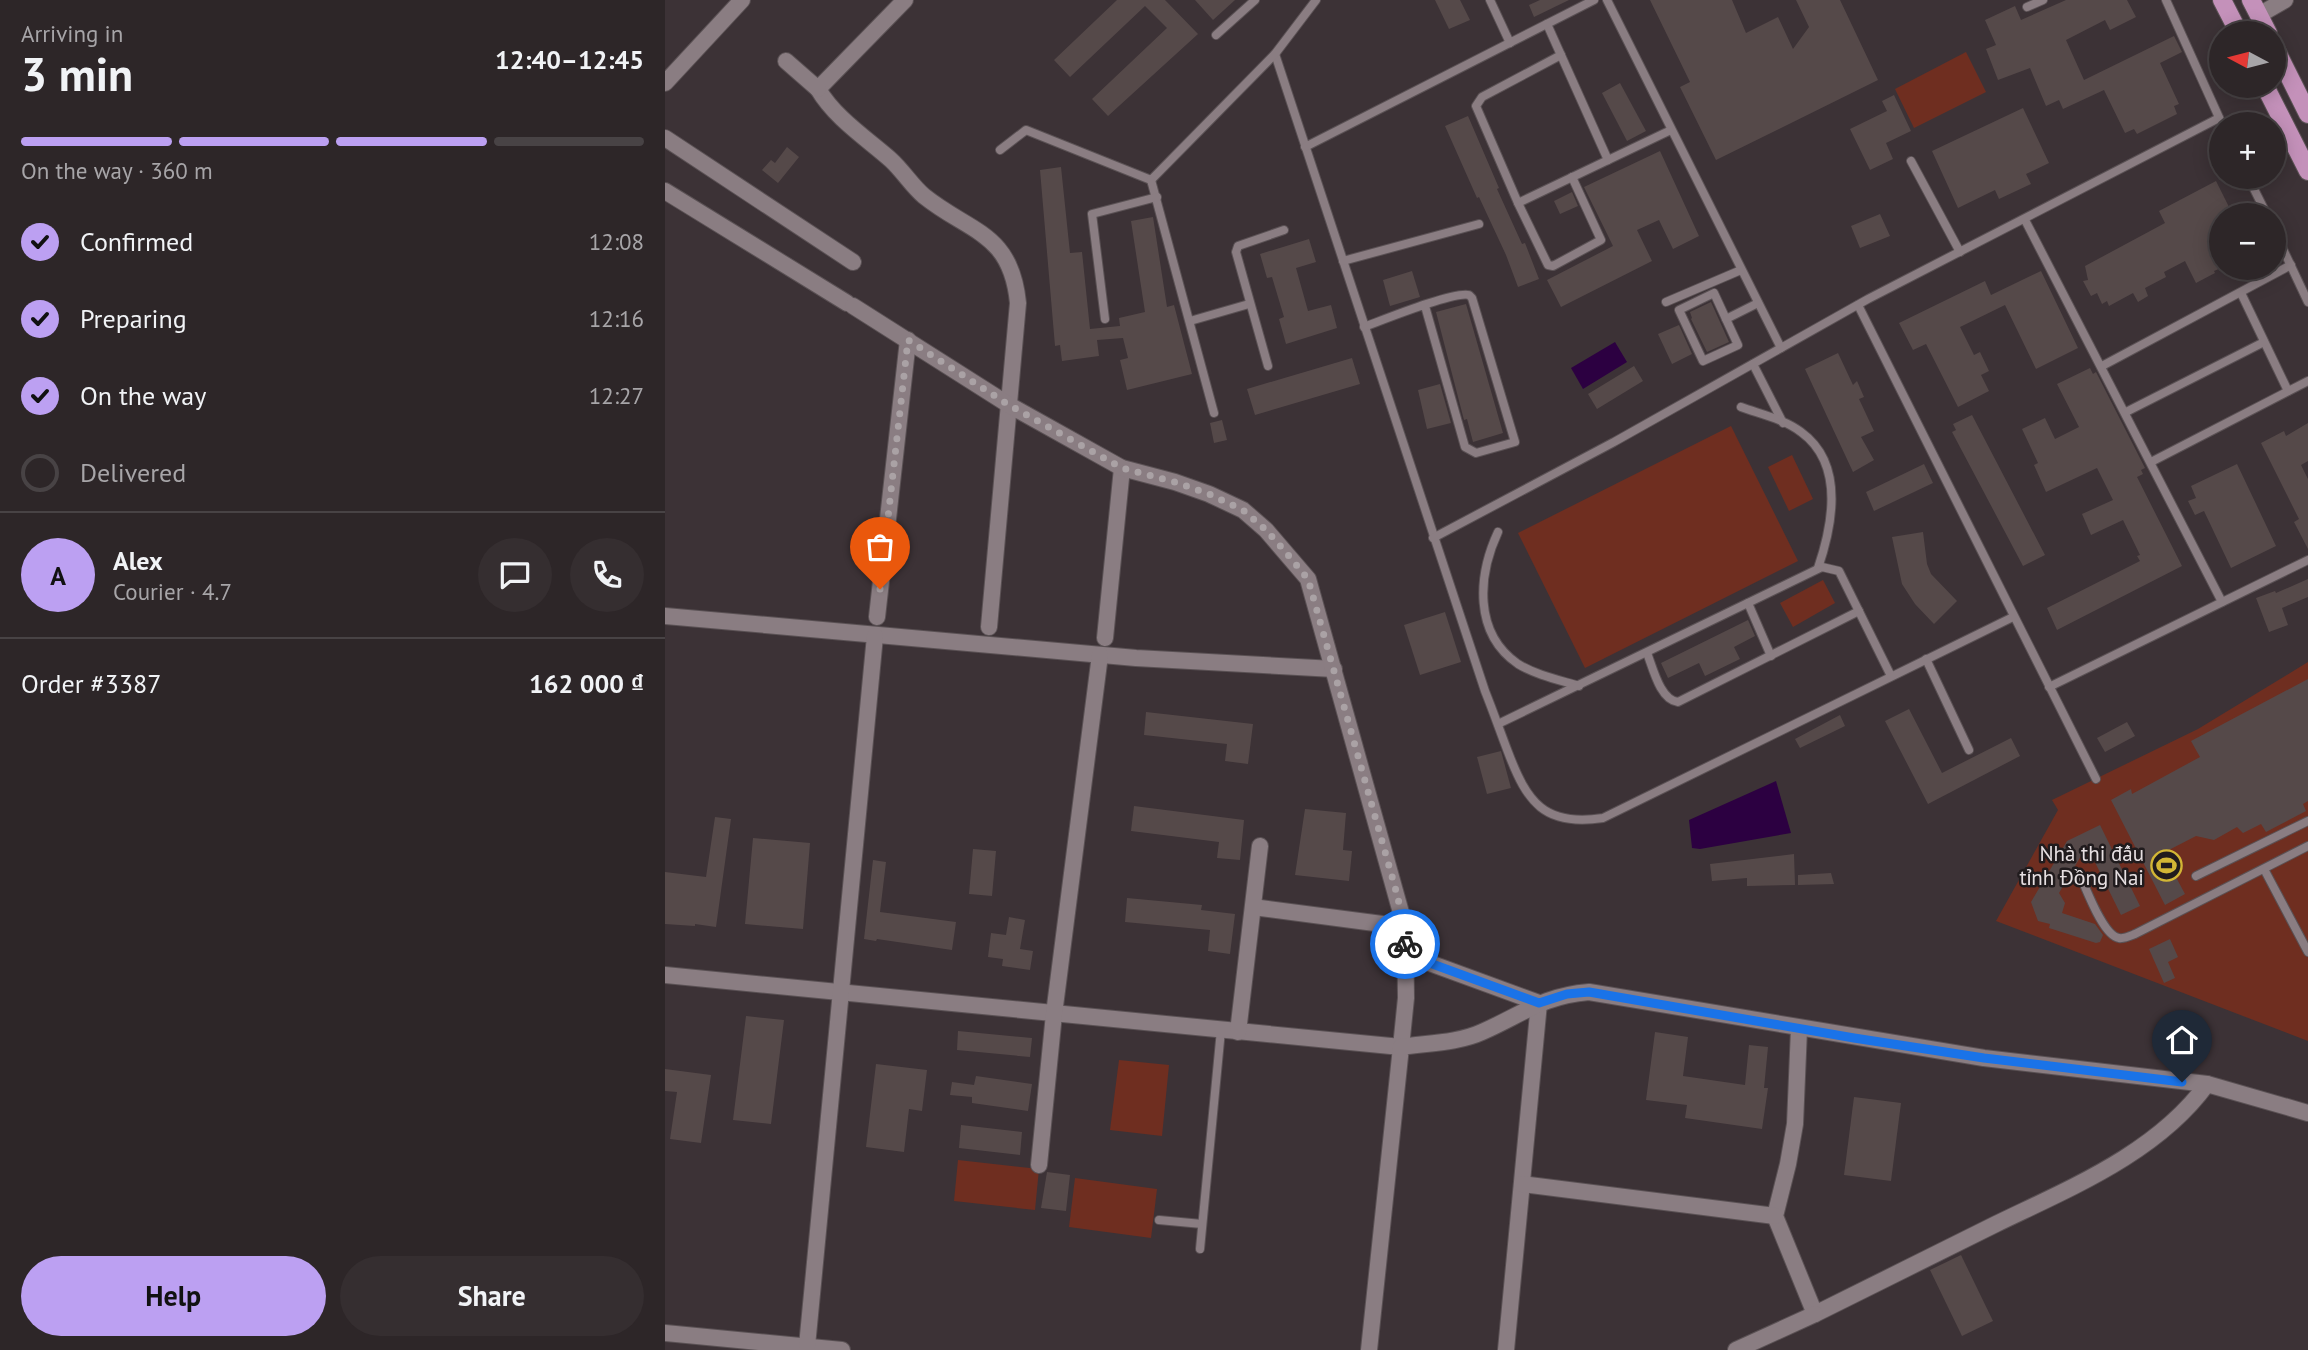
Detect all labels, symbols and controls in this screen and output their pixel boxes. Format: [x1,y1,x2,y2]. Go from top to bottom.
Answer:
text: Arriving in [21,19,123,48]
north arrow [2209,21,2285,98]
map controls [2209,21,2286,280]
text: 12:40–12:45 [495,43,644,76]
text: 3 min [21,44,133,104]
button: + [2209,112,2286,189]
text: On the way · 360 m [21,156,213,185]
button: − [2209,203,2286,280]
icon: check [21,223,59,261]
text: Confirmed [80,225,193,258]
text: 12:08 [589,227,644,256]
icon: check [21,300,59,338]
text: Preparing [80,302,187,335]
text: 12:16 [589,304,644,333]
icon: check [21,377,59,415]
text: On the way [80,379,206,412]
text: 12:27 [589,381,644,410]
text: Delivered [80,456,186,489]
pin [850,517,910,589]
icon: bag [861,528,899,566]
button: chat [478,538,552,612]
button: phone [570,538,644,612]
text: Alex [113,544,163,577]
text: A [50,559,66,592]
text: Courier · 4.7 [113,577,232,606]
text: Order #3387 [21,667,161,700]
text: 162 000 ₫ [529,667,644,700]
place label: Nhà thi đấu tỉnh Đồng Nai [2020,840,2144,891]
sports icon: Nhà thi đấu tỉnh Đồng Nai [2150,849,2184,883]
courier [1370,909,1440,979]
icon: bike [1386,925,1424,963]
pin [2152,1010,2212,1082]
icon: home [2163,1021,2201,1059]
button: Help [21,1256,326,1336]
button: Share [340,1256,644,1336]

